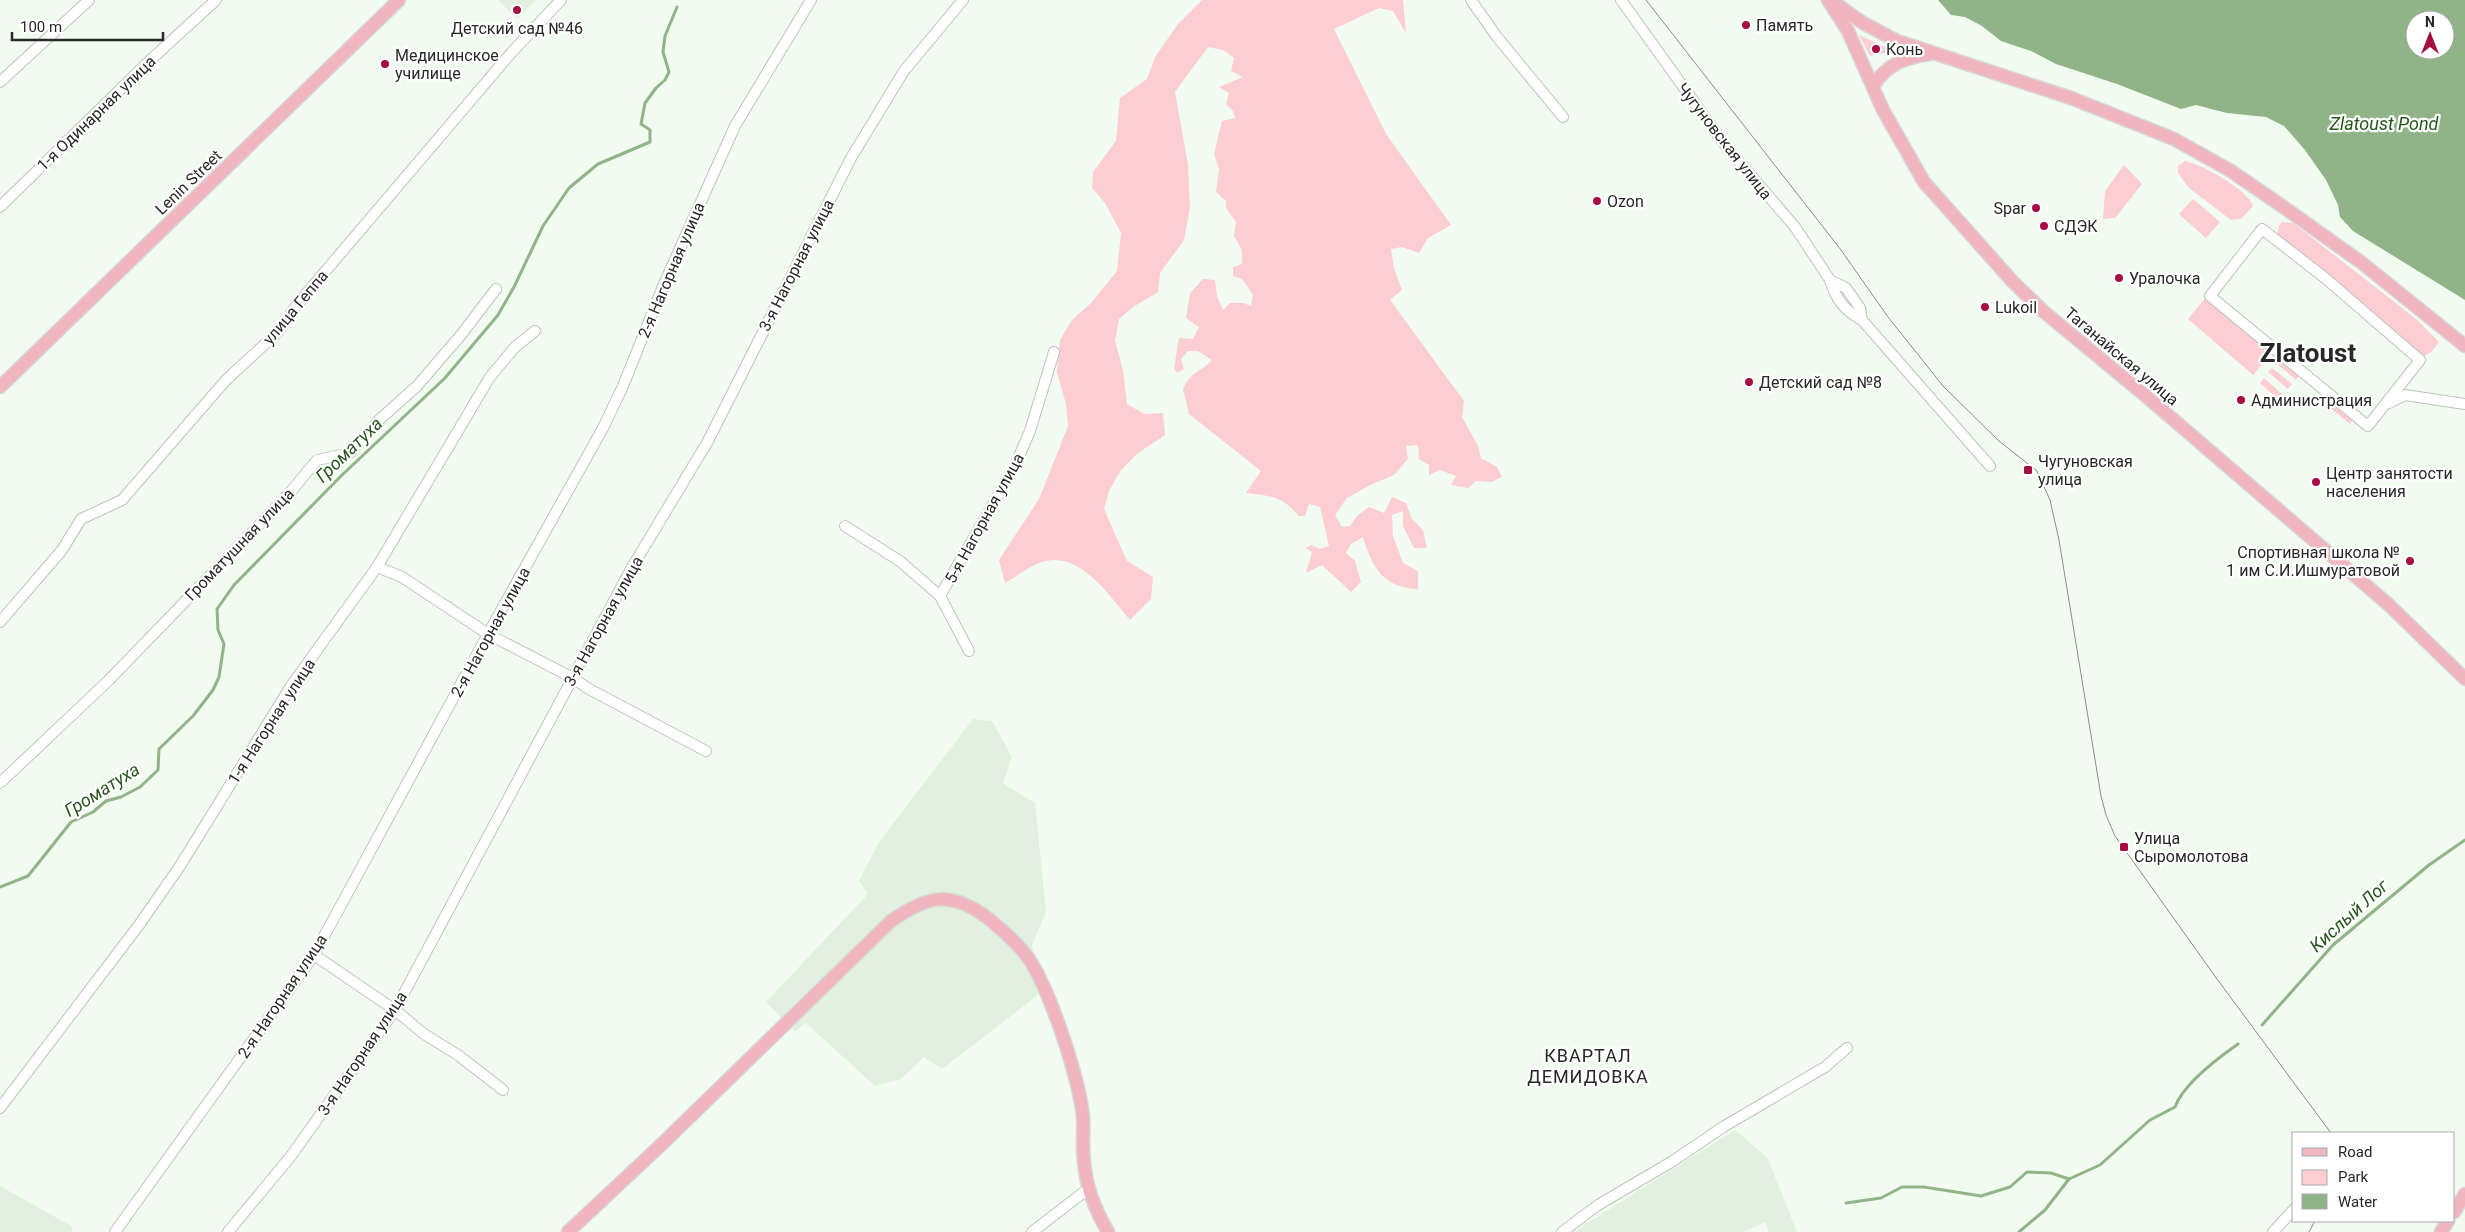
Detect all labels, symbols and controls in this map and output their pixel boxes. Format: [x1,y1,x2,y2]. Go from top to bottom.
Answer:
marker: Детский сад №46 [511,4,523,16]
scale bar [12,10,164,42]
north arrow [2405,10,2455,60]
text: N [2425,14,2435,30]
place label: Память [1756,16,1813,35]
text: 100 m [20,18,62,36]
place label: Детский сад №46 [451,19,583,38]
marker: Память [1740,19,1752,31]
place label: Конь [1886,40,1923,59]
marker: Конь [1870,43,1882,55]
place label: Медицинское училище [395,46,499,83]
street label: 1-я Одинарная улица [33,52,160,175]
marker: Медицинское училище [379,58,391,70]
street label: Чугуновская улица [1673,79,1776,203]
water label: Zlatoust Pond [2329,113,2440,134]
street label: Lenin Street [151,146,225,219]
place label: Ozon [1607,192,1644,211]
marker: Ozon [1591,195,1603,207]
street label: 3-я Нагорная улица [755,196,838,334]
street label: 2-я Нагорная улица [634,199,709,341]
place label: Spar [1993,199,2027,218]
marker: Spar [2030,202,2042,214]
place label: СДЭК [2054,217,2098,236]
marker: СДЭК [2038,220,2050,232]
street label: улица Геппа [259,266,332,348]
place label: Уралочка [2129,269,2200,288]
marker: Уралочка [2113,272,2125,284]
place label: Lukoil [1995,298,2037,317]
marker: Lukoil [1979,301,1991,313]
street label: Таганайская улица [2061,303,2182,409]
district label: Zlatoust [2260,338,2356,368]
place label: Детский сад №8 [1759,373,1882,392]
marker: Детский сад №8 [1743,376,1755,388]
place label: Администрация [2251,391,2372,410]
marker: Администрация [2235,394,2247,406]
water label: Громатуха [311,413,386,487]
street label: 5-я Нагорная улица [941,450,1028,587]
place label: Чугуновская улица [2038,452,2133,489]
marker: Чугуновская улица [2022,464,2034,476]
place label: Центр занятости населения [2326,464,2453,501]
marker: Центр занятости населения [2310,476,2322,488]
street label: Громатушная улица [181,484,298,604]
place label: Спортивная школа № 1 им С.И.Ишмуратовой [2226,543,2400,580]
street label: 3-я Нагорная улица [560,553,647,690]
marker: Спортивная школа № 1 им С.И.Ишмуратовой [2404,555,2416,567]
street label: 2-я Нагорная улица [447,564,534,701]
street label: 1-я Нагорная улица [224,655,319,787]
water label: Громатуха [60,758,143,821]
place label: Улица Сыромолотова [2134,829,2248,866]
marker: Улица Сыромолотова [2118,841,2130,853]
water label: Кислый Лог [2305,875,2393,956]
street label: 2-я Нагорная улица [234,931,331,1062]
street label: 3-я Нагорная улица [314,988,411,1119]
district label: КВАРТАЛ ДЕМИДОВКА [1527,1045,1649,1087]
legend [2292,1132,2455,1222]
text: Road [2338,1143,2372,1161]
text: Park [2338,1168,2369,1186]
text: Water [2338,1193,2377,1211]

